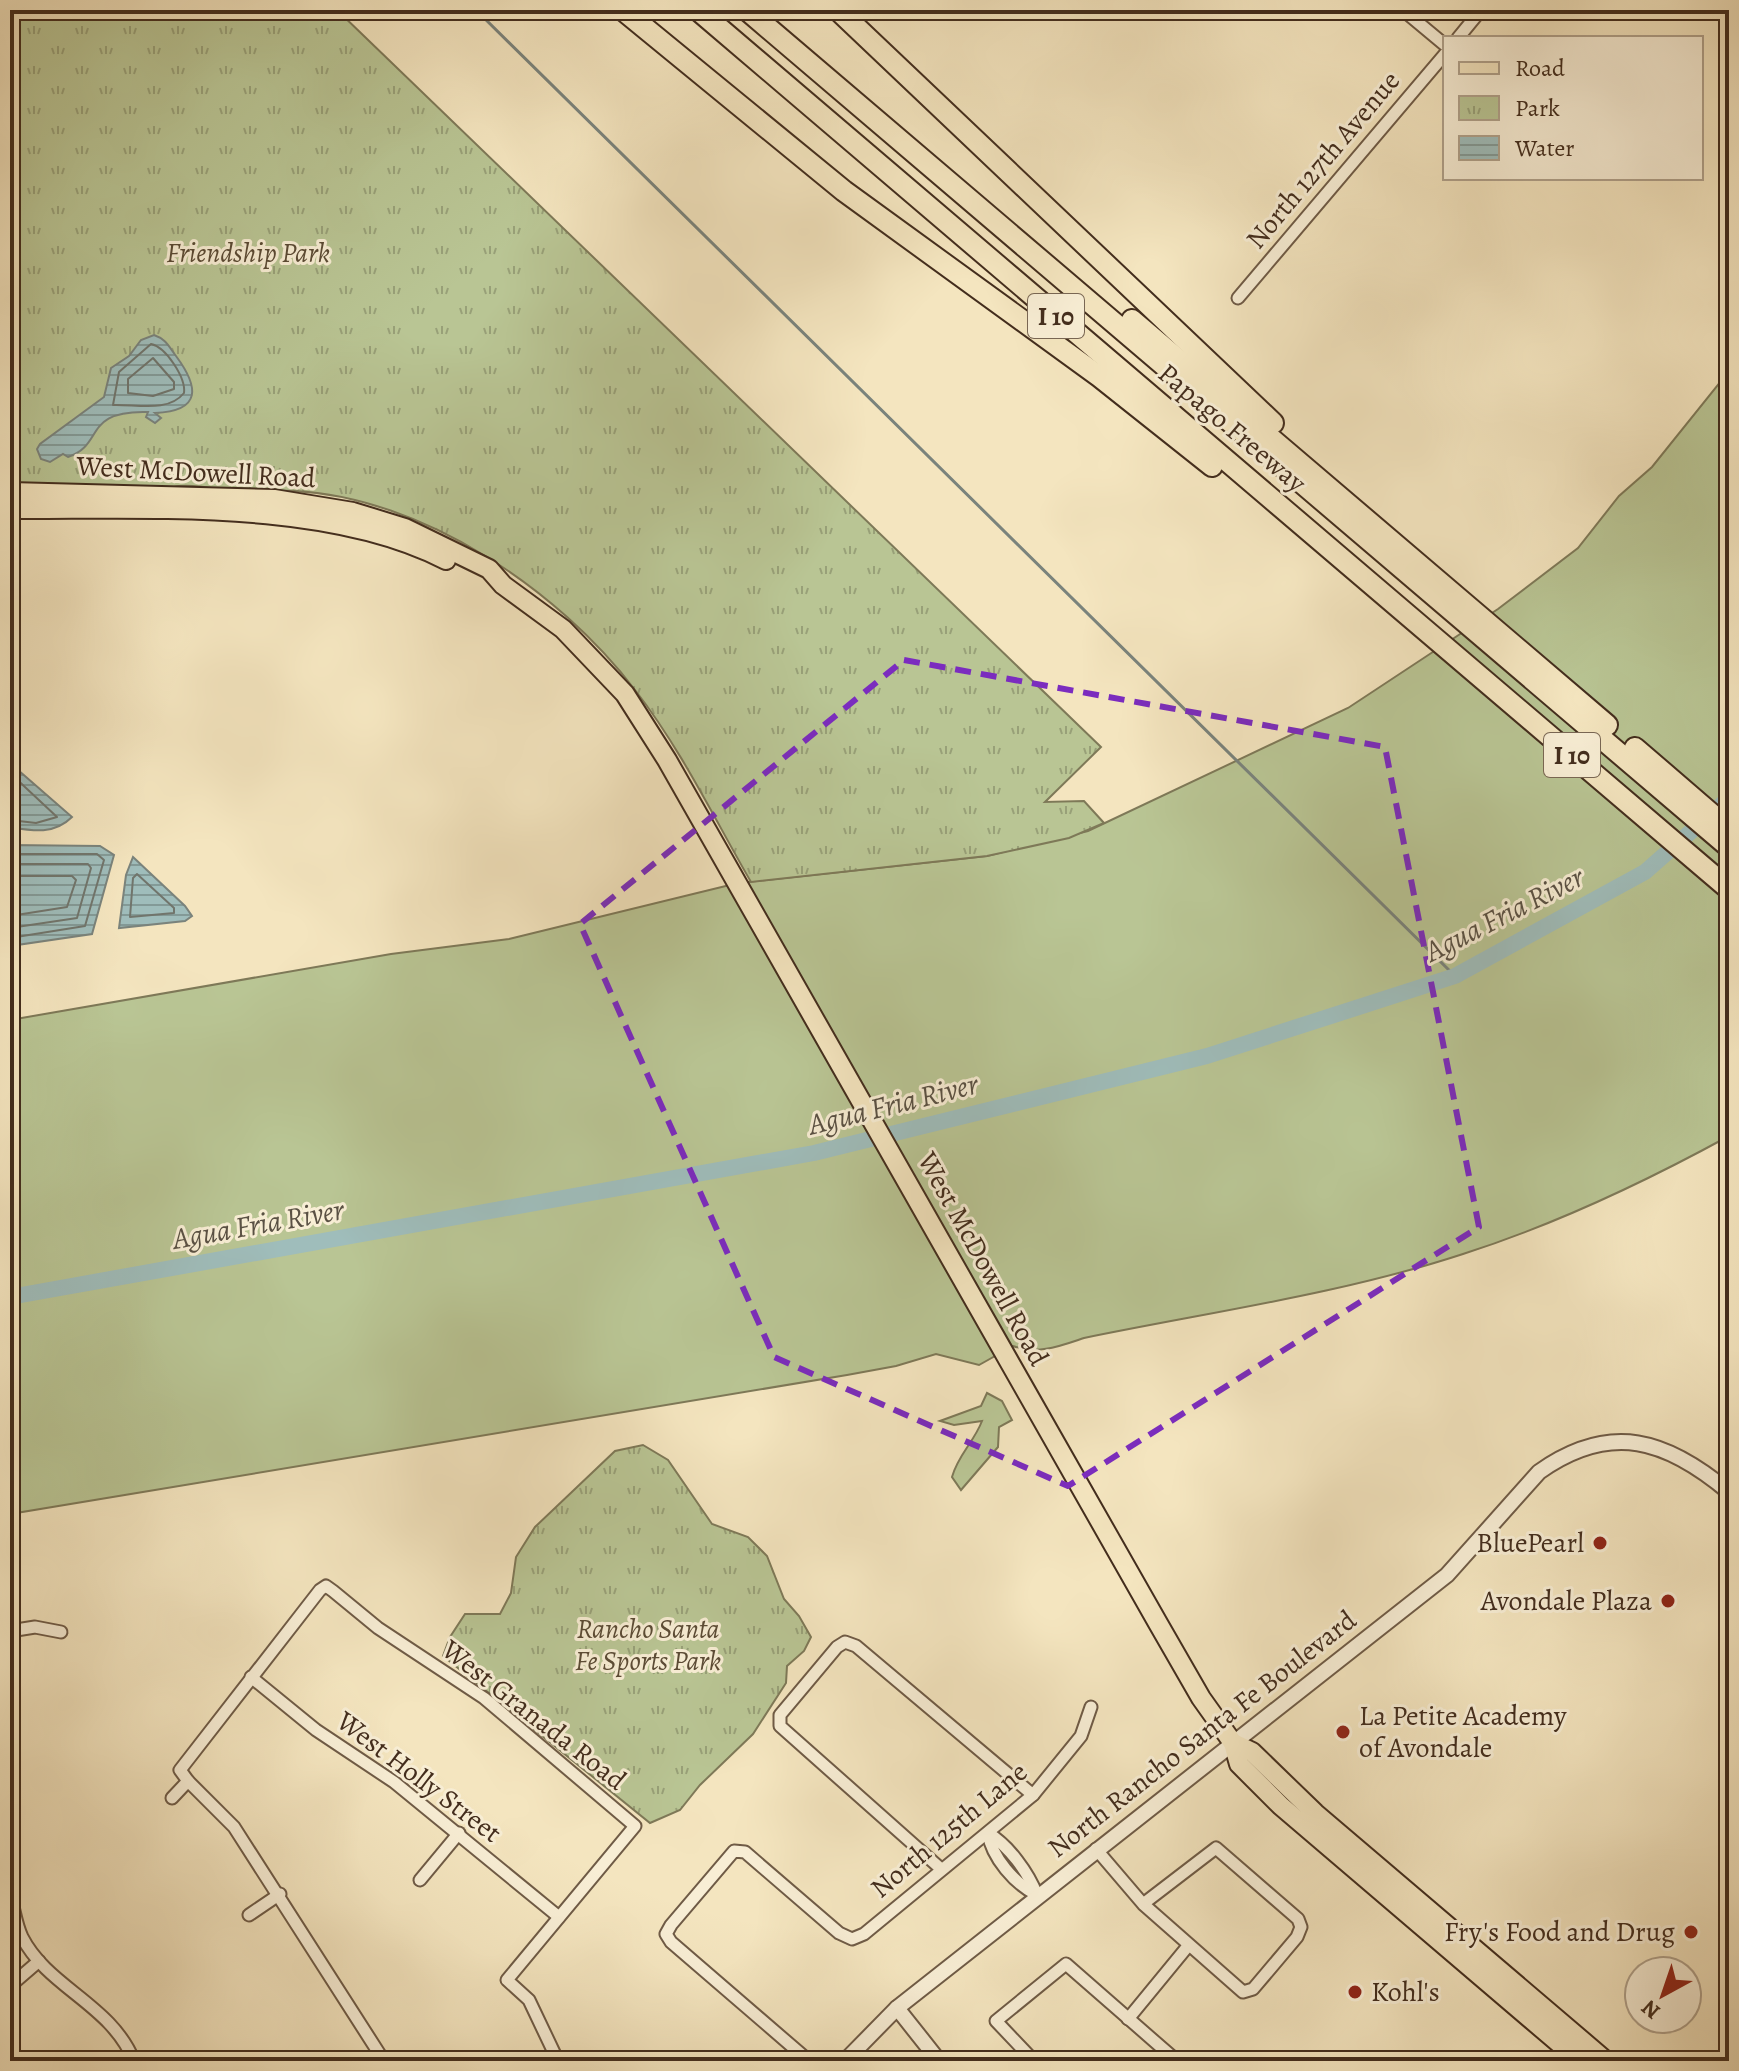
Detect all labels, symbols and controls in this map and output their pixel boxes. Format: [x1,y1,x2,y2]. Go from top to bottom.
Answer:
legend [1443,36,1703,180]
text: Road [1515,52,1565,84]
street label: North 127th Avenue [1237,63,1409,257]
text: Park [1515,92,1560,124]
text: Water [1514,132,1575,164]
park label: Friendship Park [166,234,330,272]
road number: I 10 [1028,294,1084,338]
street label: Papago Freeway [1150,355,1315,502]
street label: West McDowell Road [75,447,317,497]
road number: I 10 [1544,733,1600,777]
water label: Agua Fria River [1416,856,1592,972]
water label: Agua Fria River [802,1063,984,1145]
street label: West McDowell Road [908,1144,1058,1374]
water label: Agua Fria River [167,1189,348,1259]
place label: BluePearl [1476,1524,1584,1562]
marker: BluePearl [1591,1534,1609,1552]
place label: Avondale Plaza [1480,1582,1652,1620]
marker: Avondale Plaza [1659,1592,1677,1610]
street label: North Rancho Santa Fe Boulevard [1040,1601,1365,1867]
park label: Rancho Santa Fe Sports Park [575,1610,721,1680]
street label: West Granada Road [433,1630,635,1800]
place label: La Petite Academy of Avondale [1359,1697,1567,1767]
street label: West Holly Street [328,1702,509,1852]
marker: La Petite Academy of Avondale [1334,1723,1352,1741]
street label: North 125th Lane [863,1753,1035,1907]
place label: Fry's Food and Drug [1444,1913,1675,1951]
marker: Fry's Food and Drug [1682,1923,1700,1941]
north arrow [1623,1955,1703,2035]
place label: Kohl's [1371,1973,1440,2011]
marker: Kohl's [1346,1983,1364,2001]
text: N [1635,1993,1667,2026]

